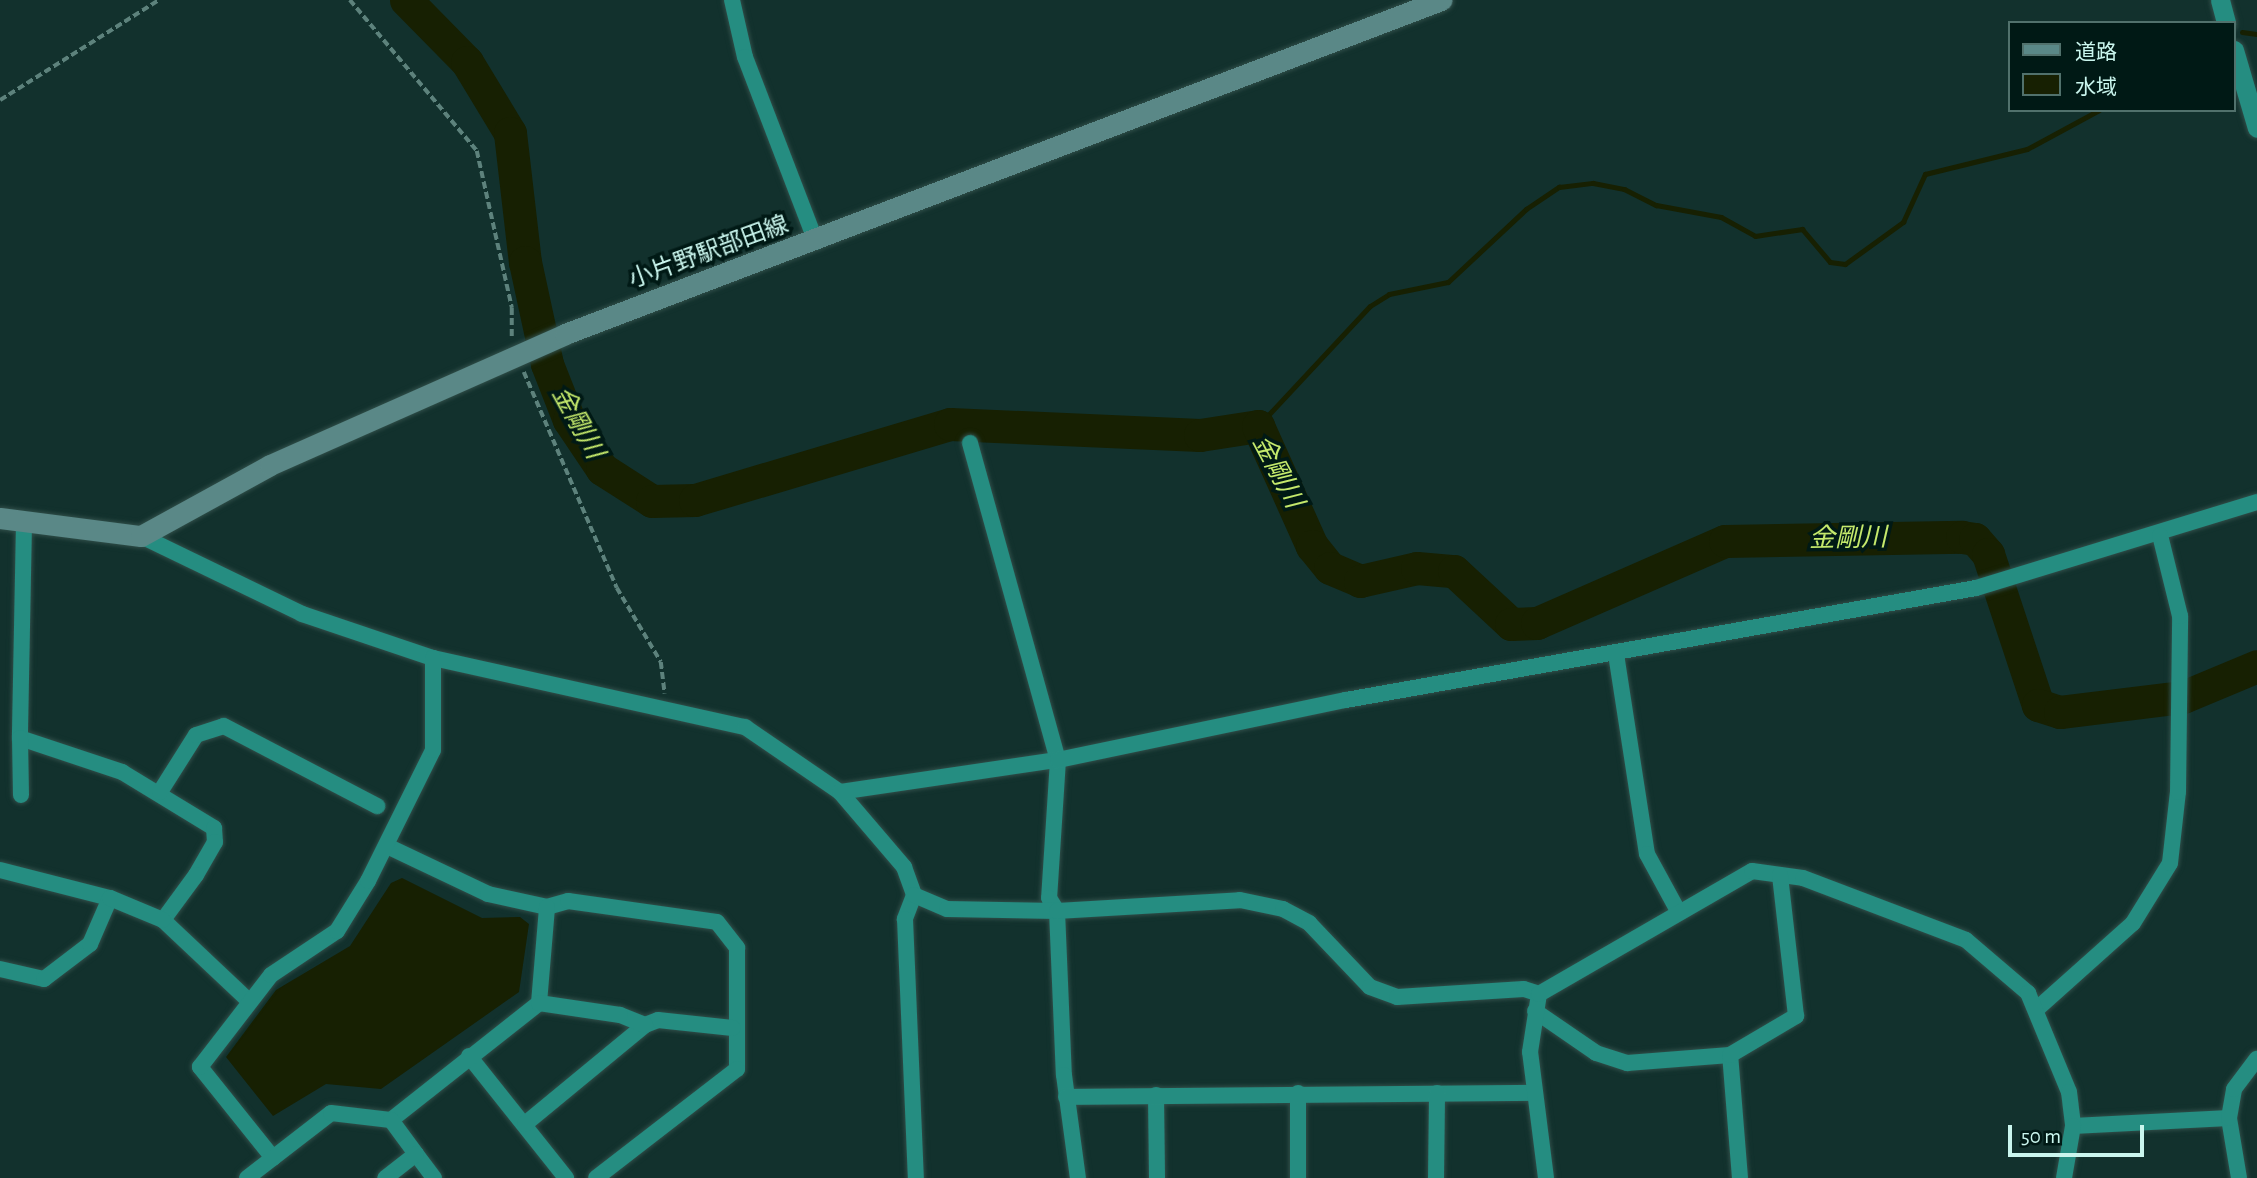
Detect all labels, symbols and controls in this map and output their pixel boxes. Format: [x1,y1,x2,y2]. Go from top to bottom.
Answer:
legend [2008,21,2236,112]
text: 道路 [2075,42,2117,63]
text: 水域 [2075,77,2117,98]
street label: 小片野駅部田線 [625,211,793,295]
water label: 金剛川 [544,381,610,465]
water label: 金剛川 [1245,430,1309,514]
water label: 金剛川 [1809,523,1887,555]
scale bar [2012,1112,2148,1156]
text: 50 m [2021,1126,2061,1147]

